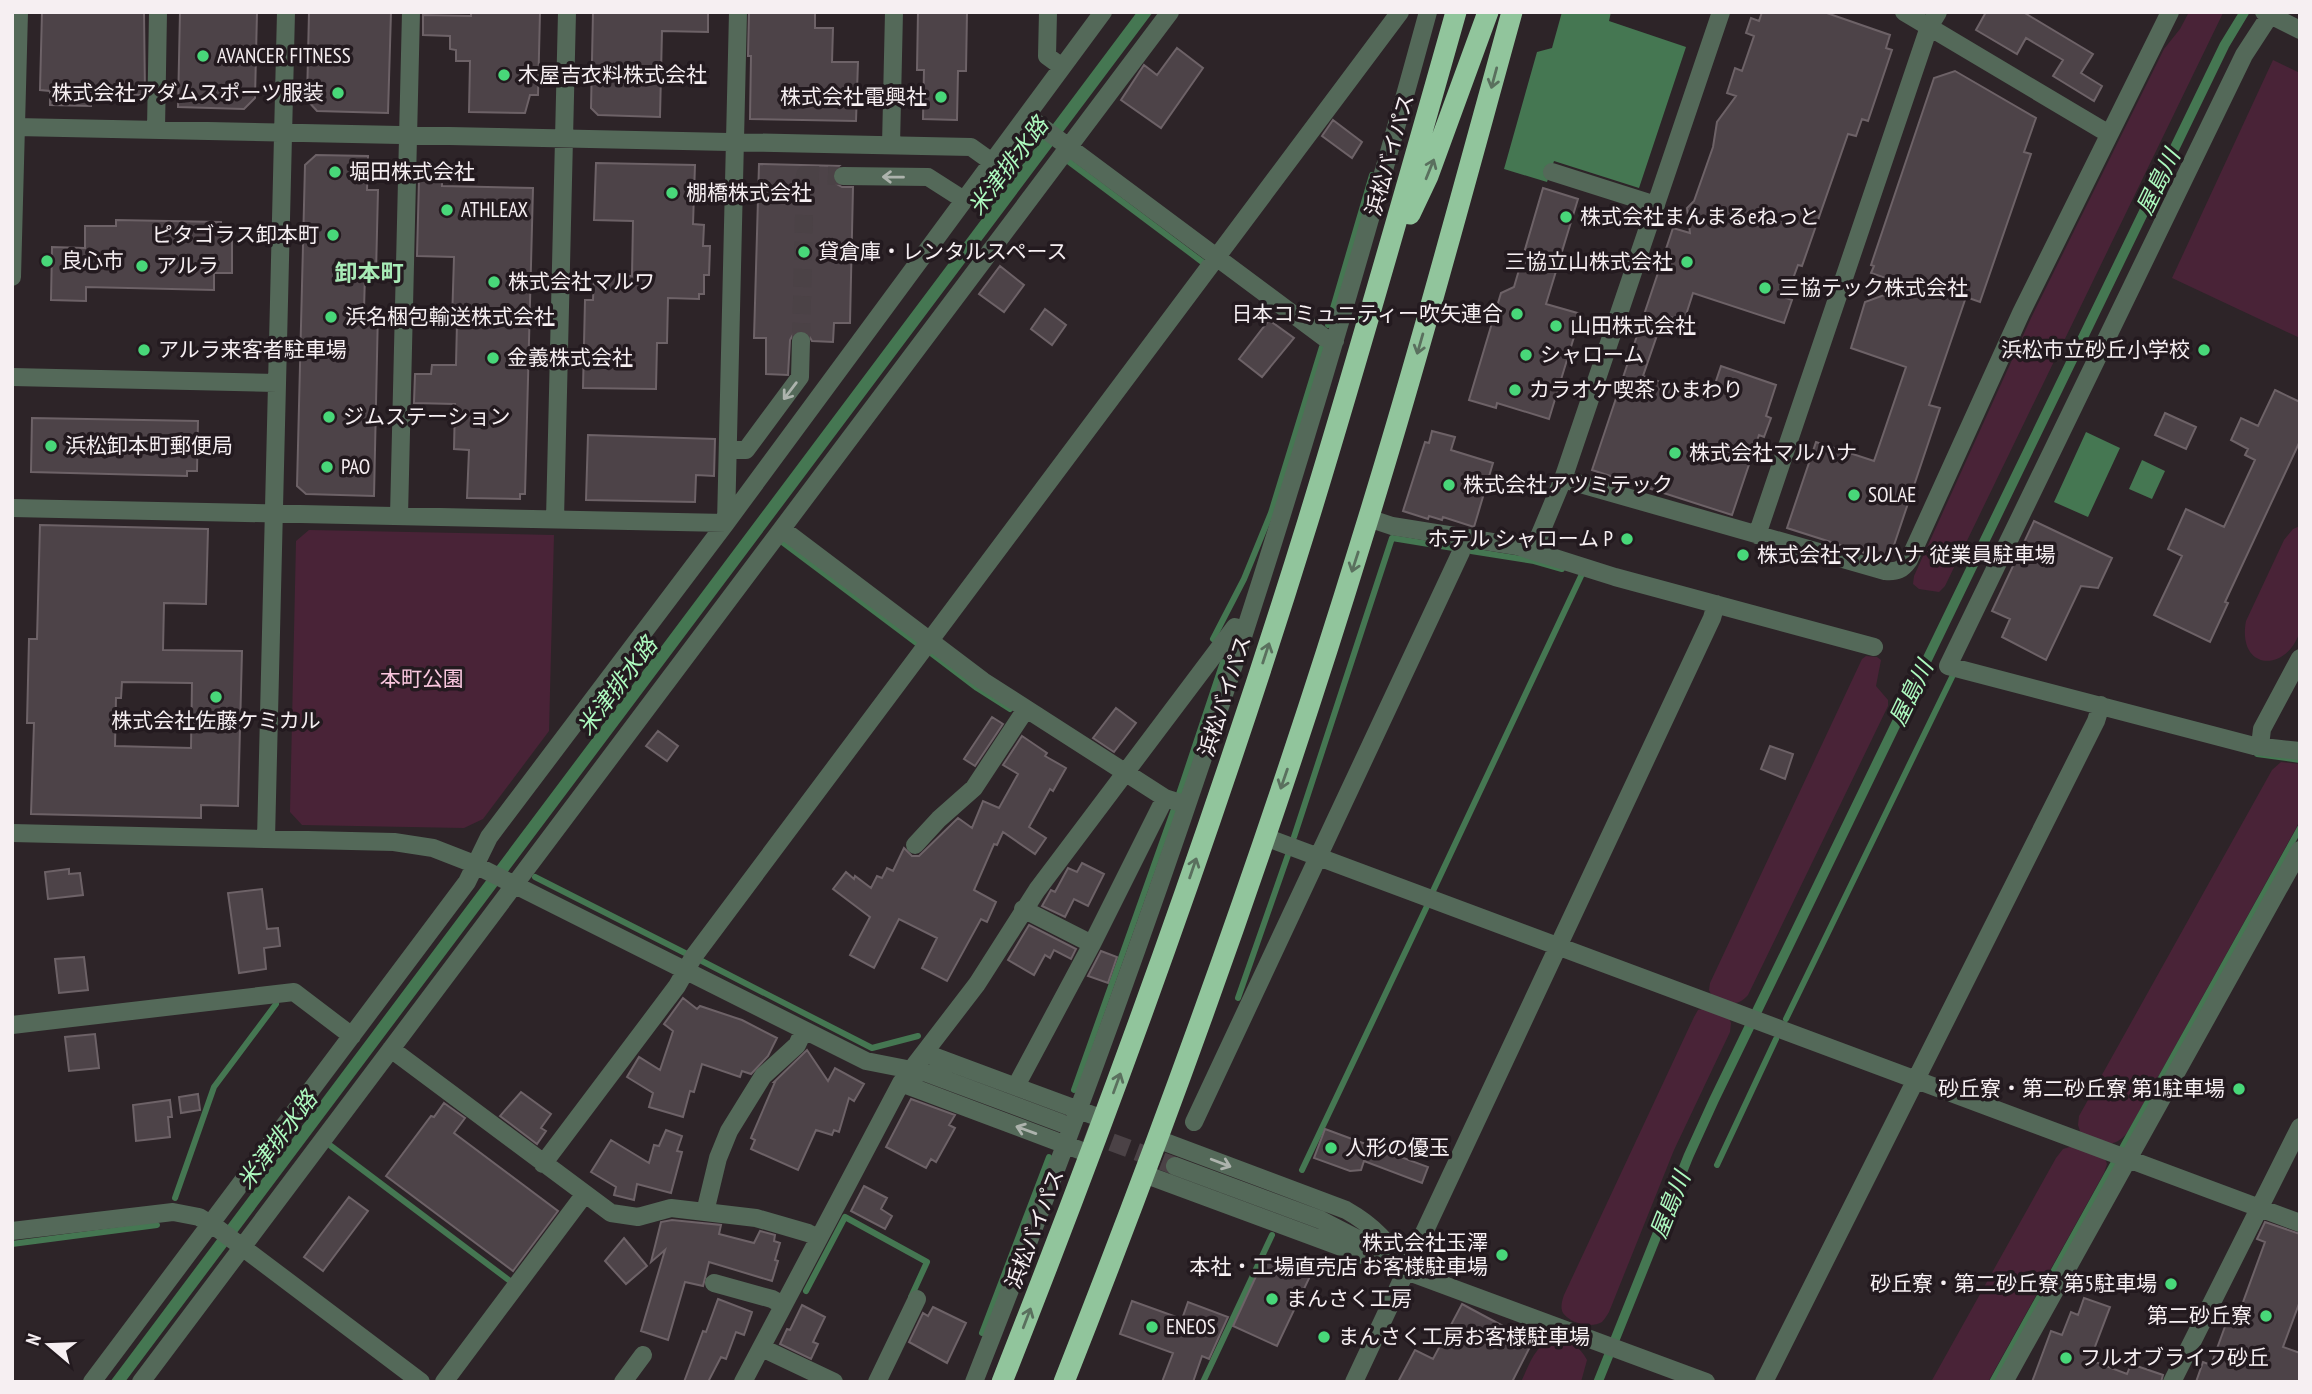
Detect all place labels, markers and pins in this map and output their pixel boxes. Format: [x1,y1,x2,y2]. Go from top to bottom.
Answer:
place label: AVANCER FITNESS [217,42,351,69]
marker: AVANCER FITNESS [195,48,211,64]
place label: 木屋吉衣料株式会社 [518,61,707,88]
marker: 木屋吉衣料株式会社 [496,67,512,83]
place label: 株式会社アダムスポーツ服装 [51,79,324,106]
place label: 株式会社電興社 [780,83,927,110]
marker: 株式会社アダムスポーツ服装 [330,85,346,101]
marker: 株式会社電興社 [933,89,949,105]
place label: 堀田株式会社 [349,158,475,185]
marker: 堀田株式会社 [327,164,343,180]
place label: 棚橋株式会社 [686,179,812,206]
marker: 棚橋株式会社 [664,185,680,201]
place label: ATHLEAX [461,196,529,223]
marker: ATHLEAX [439,202,455,218]
place label: 株式会社まんまるeねっと [1580,203,1820,230]
marker: 株式会社まんまるeねっと [1558,209,1574,225]
place label: ピタゴラス卸本町 [151,221,319,248]
marker: ピタゴラス卸本町 [325,227,341,243]
place label: 貸倉庫・レンタルスペース [818,238,1067,265]
marker: 貸倉庫・レンタルスペース [796,244,812,260]
place label: 良心市 [61,247,124,274]
place label: 三協立山株式会社 [1505,248,1673,275]
place label: アルラ [156,252,219,279]
marker: 良心市 [39,253,55,269]
marker: 三協立山株式会社 [1679,254,1695,270]
marker: アルラ [134,258,150,274]
place label: 株式会社マルワ [508,268,655,295]
marker: 株式会社マルワ [486,274,502,290]
place label: 三協テック株式会社 [1779,274,1968,301]
marker: 三協テック株式会社 [1757,280,1773,296]
place label: 日本コミュニティー吹矢連合 [1231,300,1503,327]
place label: 浜名梱包輸送株式会社 [345,303,555,330]
marker: 日本コミュニティー吹矢連合 [1509,306,1525,322]
marker: 浜名梱包輸送株式会社 [323,309,339,325]
place label: 山田株式会社 [1570,312,1696,339]
marker: 山田株式会社 [1548,318,1564,334]
place label: アルラ来客者駐車場 [158,336,347,363]
place label: 浜松市立砂丘小学校 [2001,336,2190,363]
place label: シャローム [1540,341,1644,368]
marker: アルラ来客者駐車場 [136,342,152,358]
marker: 浜松市立砂丘小学校 [2196,342,2212,358]
place label: 金義株式会社 [507,344,633,371]
marker: シャローム [1518,347,1534,363]
marker: 金義株式会社 [485,350,501,366]
place label: カラオケ喫茶 ひまわり [1529,376,1743,403]
marker: カラオケ喫茶 ひまわり [1507,382,1523,398]
place label: ジムステーション [343,403,511,430]
marker: ジムステーション [321,409,337,425]
place label: 浜松卸本町郵便局 [65,432,233,459]
marker: 浜松卸本町郵便局 [43,438,59,454]
place label: 株式会社マルハナ [1689,439,1857,466]
marker: 株式会社マルハナ [1667,445,1683,461]
place label: PAO [341,453,370,480]
marker: PAO [319,459,335,475]
place label: 株式会社アツミテック [1463,471,1673,498]
marker: 株式会社アツミテック [1441,477,1457,493]
place label: SOLAE [1868,481,1916,508]
marker: SOLAE [1846,487,1862,503]
place label: ホテル シャローム P [1427,525,1613,552]
marker: ホテル シャローム P [1619,531,1635,547]
place label: 株式会社マルハナ 従業員駐車場 [1757,541,2055,568]
marker: 株式会社マルハナ 従業員駐車場 [1735,547,1751,563]
marker: 株式会社佐藤ケミカル [208,689,224,705]
place label: 株式会社佐藤ケミカル [111,707,321,734]
place label: 砂丘寮・第二砂丘寮 第1駐車場 [1938,1075,2225,1102]
marker: 砂丘寮・第二砂丘寮 第1駐車場 [2231,1081,2247,1097]
place label: 人形の優玉 [1345,1134,1450,1161]
marker: 人形の優玉 [1323,1140,1339,1156]
place label: 株式会社玉澤 本社・工場直売店 お客様駐車場 [1190,1229,1488,1280]
marker: 株式会社玉澤 本社・工場直売店 お客様駐車場 [1494,1247,1510,1263]
place label: 砂丘寮・第二砂丘寮 第5駐車場 [1870,1270,2157,1297]
marker: 砂丘寮・第二砂丘寮 第5駐車場 [2163,1276,2179,1292]
place label: まんさく工房 [1286,1285,1412,1312]
marker: まんさく工房 [1264,1291,1280,1307]
place label: 第二砂丘寮 [2147,1302,2252,1329]
marker: 第二砂丘寮 [2258,1308,2274,1324]
place label: ENEOS [1166,1313,1216,1340]
marker: ENEOS [1144,1319,1160,1335]
place label: まんさく工房お客様駐車場 [1338,1323,1590,1350]
marker: まんさく工房お客様駐車場 [1316,1329,1332,1345]
place label: フルオブライフ砂丘 [2080,1344,2269,1371]
marker: フルオブライフ砂丘 [2058,1350,2074,1366]

